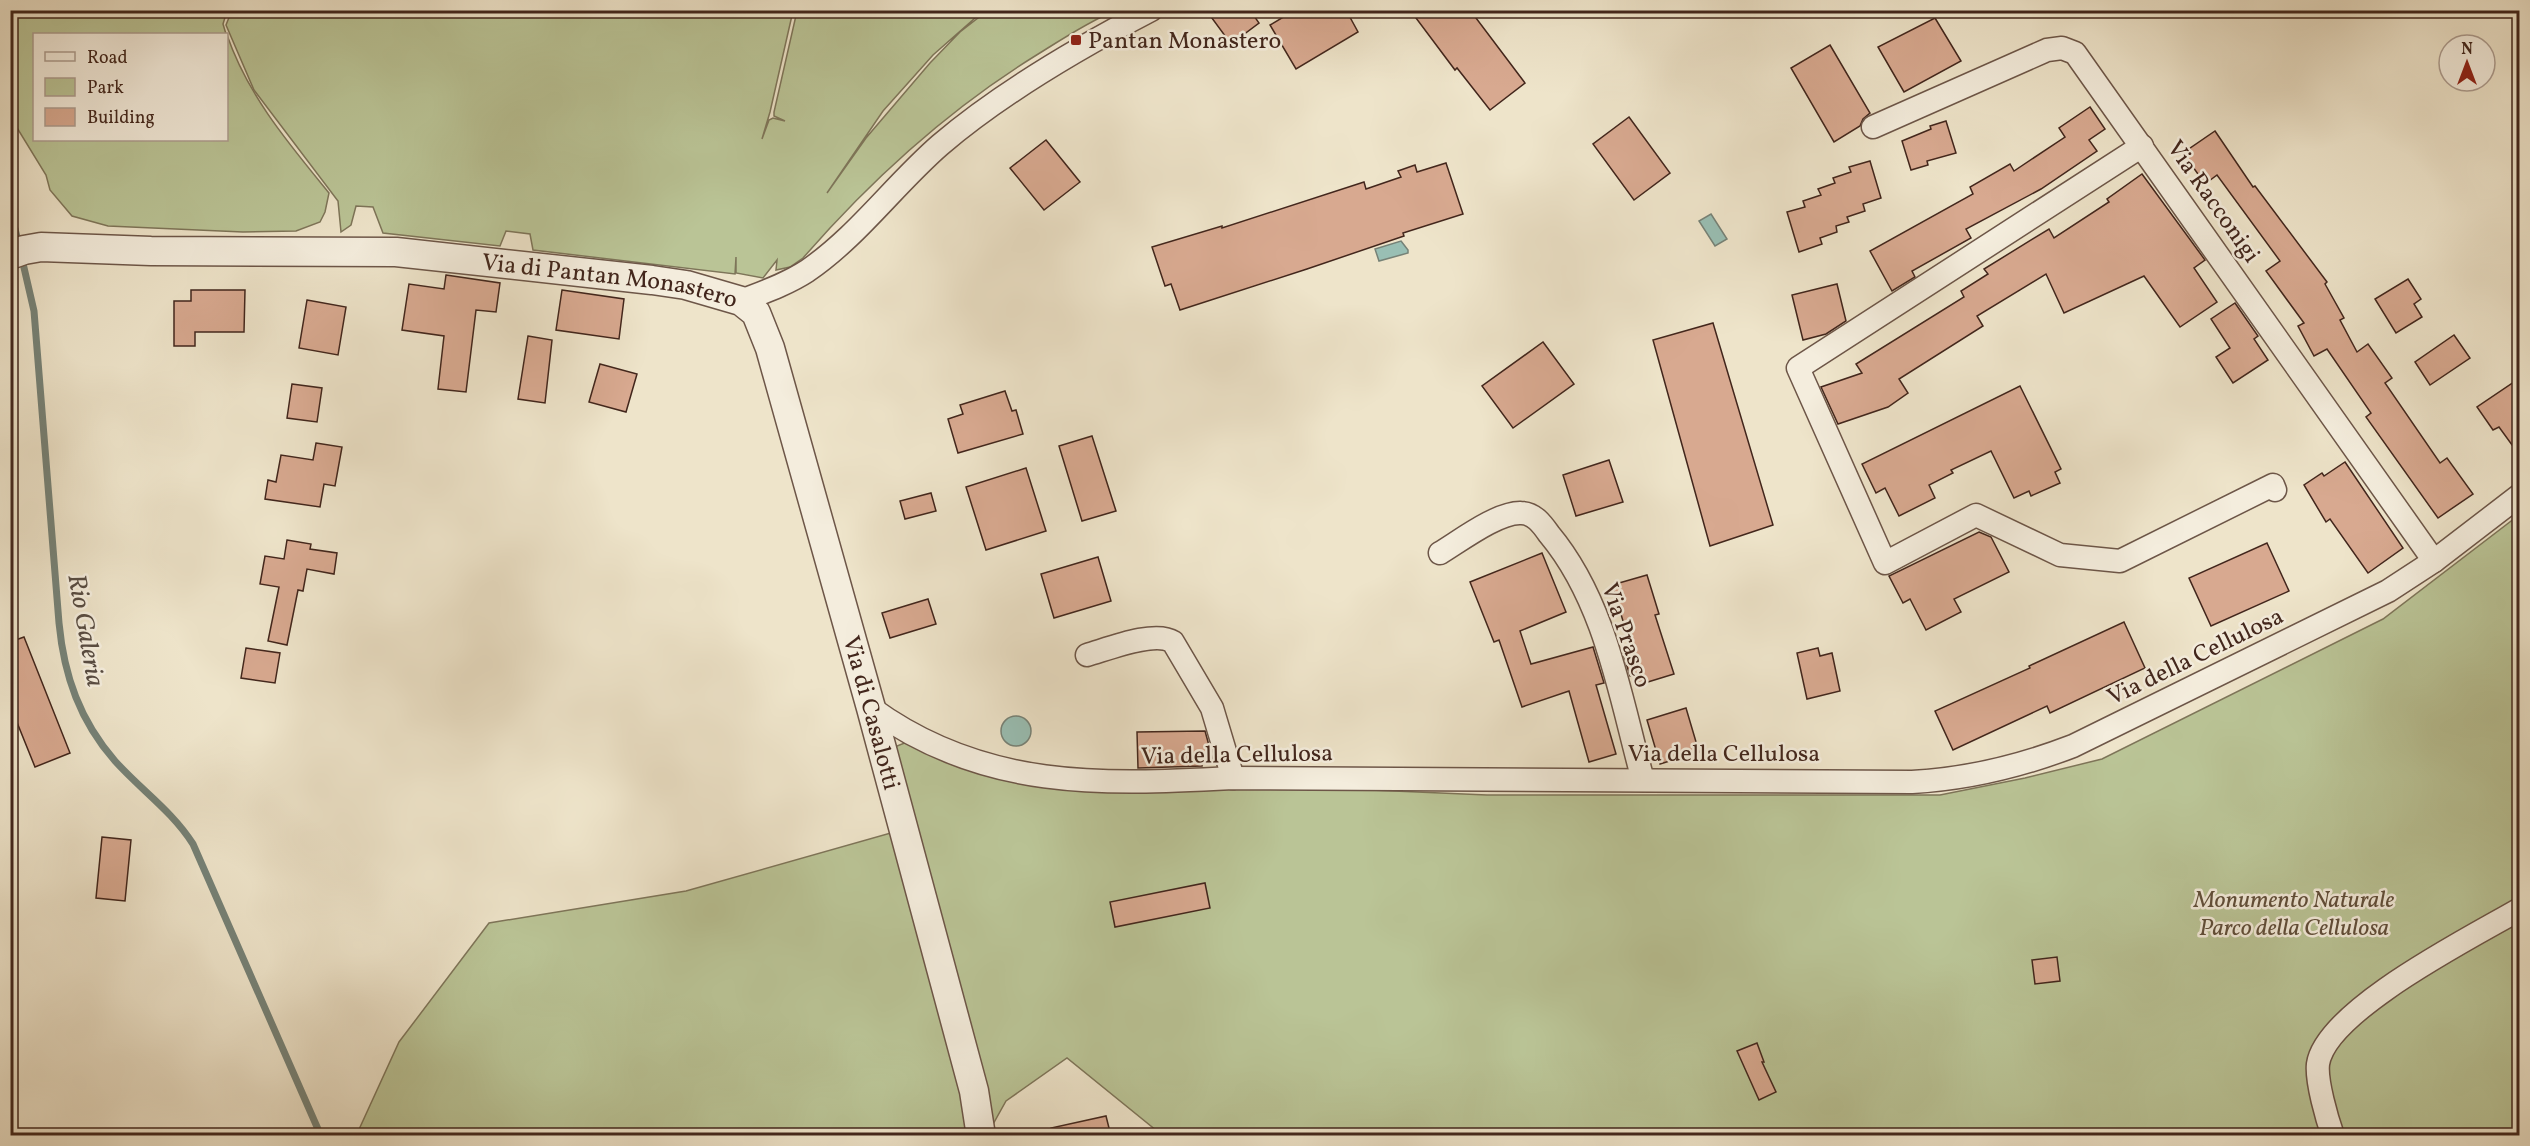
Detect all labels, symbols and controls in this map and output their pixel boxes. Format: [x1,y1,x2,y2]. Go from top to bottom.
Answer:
place label: Pantan Monastero [1088,25,1281,59]
legend [33,33,228,141]
marker: Pantan Monastero [1069,33,1083,47]
north arrow [2437,33,2497,93]
text: N [2461,39,2473,61]
text: Road [87,46,128,71]
text: Park [87,76,124,101]
text: Building [87,106,155,131]
street label: Via Racconigi [2157,134,2267,270]
street label: Via di Pantan Monastero [480,247,741,318]
water label: Rio Galeria [57,571,113,690]
street label: Via Prasco [1591,579,1659,693]
street label: Via della Cellulosa [2102,600,2290,715]
street label: Via di Casalotti [833,632,907,794]
street label: Via della Cellulosa [1141,737,1334,775]
street label: Via della Cellulosa [1628,738,1820,772]
park label: Monumento Naturale Parco della Cellulosa [2193,884,2394,946]

